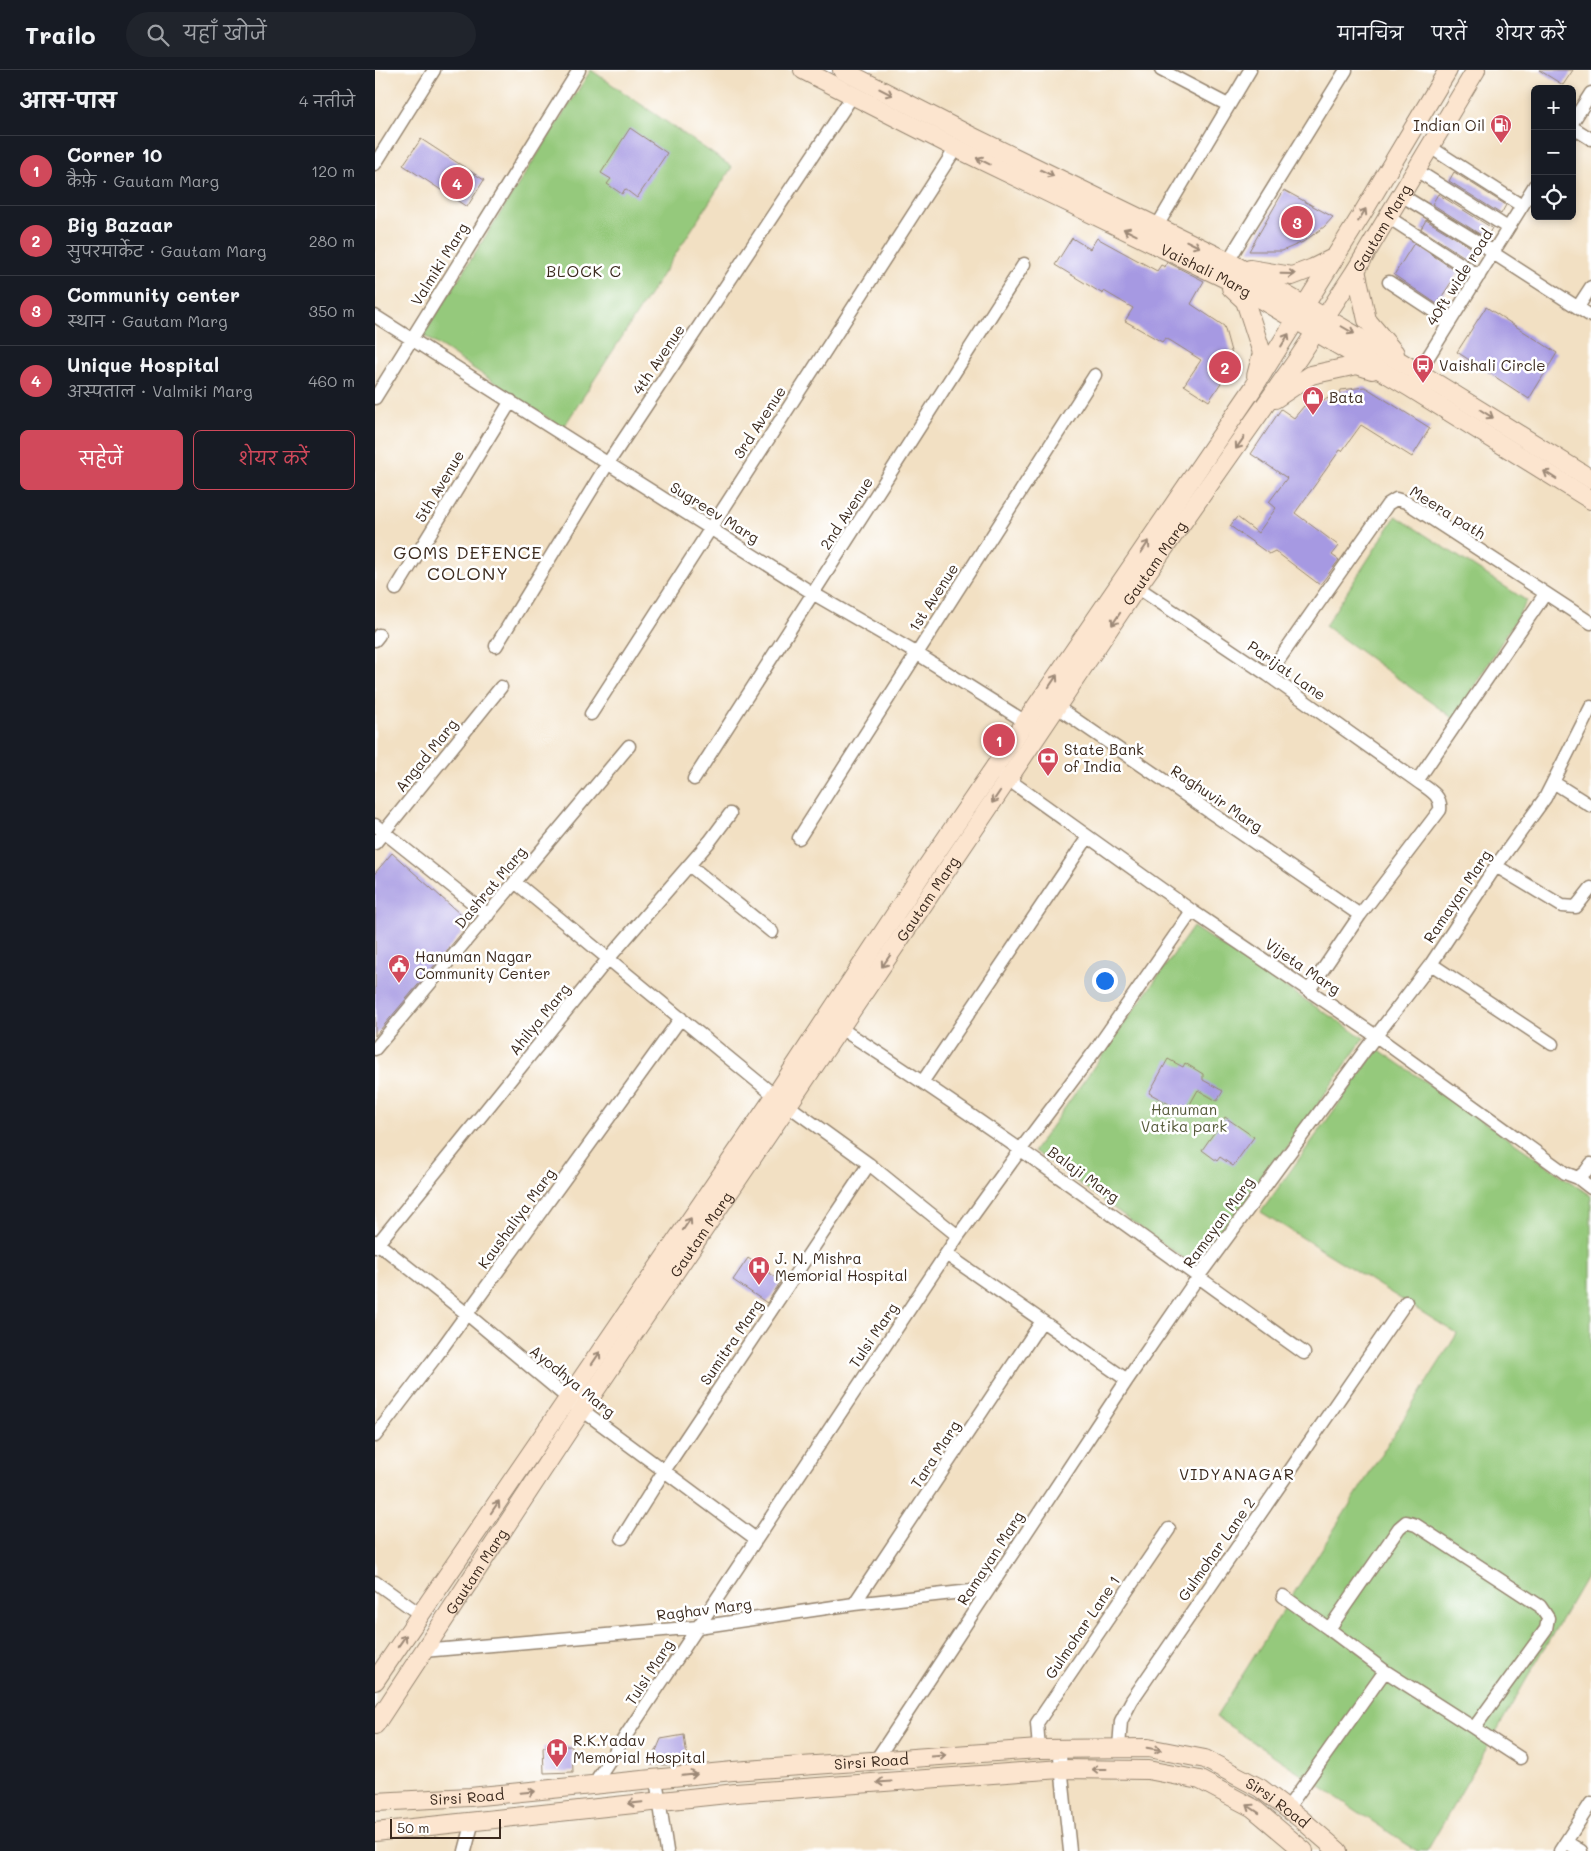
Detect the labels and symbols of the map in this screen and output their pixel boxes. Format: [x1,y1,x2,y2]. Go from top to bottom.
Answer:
one-way arrow [878,87,893,97]
fuel station icon: Indian Oil [1489,113,1513,144]
place label: Indian Oil [1413,115,1485,135]
one-way arrow [976,156,991,166]
pin: 4 [441,164,473,202]
one-way arrow [1039,168,1054,178]
street label: Gautam Marg [1347,180,1415,276]
pin: 3 [1281,203,1313,241]
one-way arrow [1357,208,1367,222]
street label: Valmiki Marg [406,219,473,309]
street label: 40ft wide road [1421,225,1497,329]
one-way arrow [1122,227,1137,237]
street label: Vaishali Marg [1157,239,1255,302]
one-way arrow [1185,240,1200,249]
district label: BLOCK C [546,260,622,281]
one-way arrow [1280,269,1296,279]
street label: 4th Avenue [627,320,689,398]
one-way arrow [1340,325,1354,335]
one-way arrow [1280,334,1290,348]
pin: 2 [1209,348,1241,386]
bus stop icon: Vaishali Circle [1411,353,1435,384]
place label: Vaishali Circle [1439,355,1546,375]
street label: 3rd Avenue [728,382,790,462]
shop icon: Bata [1301,385,1325,416]
place label: Bata [1329,387,1364,407]
one-way arrow [1479,410,1493,420]
one-way arrow [1235,436,1245,450]
street label: 5th Avenue [410,446,468,526]
one-way arrow [1543,469,1557,479]
street label: 2nd Avenue [815,473,877,553]
street label: Sugreev Marg [667,477,764,548]
street label: Meera path [1406,481,1490,543]
street label: Gautam Marg [1118,516,1191,609]
district label: GOMS DEFENCE COLONY [393,540,543,585]
one-way arrow [1140,540,1150,554]
street label: 1st Avenue [904,559,962,635]
one-way arrow [1111,611,1121,625]
street label: Parijat Lane [1244,636,1330,704]
one-way arrow [1048,675,1058,689]
street label: Angad Marg [390,714,462,796]
pin: 1 [983,721,1015,759]
place label: State Bank of India [1064,739,1144,776]
bank icon: State Bank of India [1036,746,1060,777]
street label: Raghuvir Marg [1167,760,1267,836]
one-way arrow [991,790,1001,804]
street label: Dashrat Marg [450,842,530,932]
street label: Ramayan Marg [1418,845,1496,946]
street label: Gautam Marg [891,852,963,945]
street label: Vijeta Marg [1261,933,1345,999]
place label: Hanuman Nagar Community Center [415,946,551,983]
public building icon: Hanuman Nagar Community Center [387,953,411,984]
one-way arrow [881,954,891,968]
your location [1092,968,1118,994]
street label: Ahilya Marg [504,979,574,1059]
park label: Hanuman Vatika park [1141,1099,1227,1136]
street label: Balaji Marg [1044,1141,1124,1207]
street label: Kaushaliya Marg [473,1164,559,1272]
street label: Ramayan Marg [1178,1172,1258,1272]
street label: Gautam Marg [665,1187,737,1281]
one-way arrow [682,1217,692,1231]
place label: J. N. Mishra Memorial Hospital [775,1248,908,1285]
hospital icon: J. N. Mishra Memorial Hospital [747,1255,771,1286]
street label: Sumitra Marg [695,1295,767,1389]
street label: Tulsi Marg [844,1298,902,1371]
street label: Ayodhya Marg [526,1340,620,1422]
one-way arrow [591,1352,601,1366]
street label: Tara Marg [906,1416,964,1492]
district label: VIDYANAGAR [1179,1463,1295,1484]
street label: Gulmohar Lane 2 [1173,1493,1259,1605]
one-way arrow [490,1500,500,1514]
street label: Ramayan Marg [952,1507,1028,1609]
street label: Gautam Marg [441,1524,512,1618]
street label: Gulmohar Lane 1 [1040,1571,1124,1683]
street label: Raghav Marg [655,1593,753,1625]
one-way arrow [397,1634,407,1648]
street label: Tulsi Marg [620,1635,678,1709]
place label: R.K.Yadav Memorial Hospital [573,1730,706,1767]
hospital icon: R.K.Yadav Memorial Hospital [545,1737,569,1768]
one-way arrow [1145,1745,1161,1755]
street label: Sirsi Road [833,1748,909,1774]
one-way arrow [931,1751,947,1760]
one-way arrow [1091,1765,1107,1774]
one-way arrow [682,1771,698,1780]
street label: Sirsi Road [1242,1772,1314,1832]
one-way arrow [876,1777,892,1787]
street label: Sirsi Road [429,1784,505,1809]
one-way arrow [520,1787,536,1796]
one-way arrow [627,1799,643,1808]
one-way arrow [1246,1804,1260,1814]
scale bar [390,1816,501,1839]

